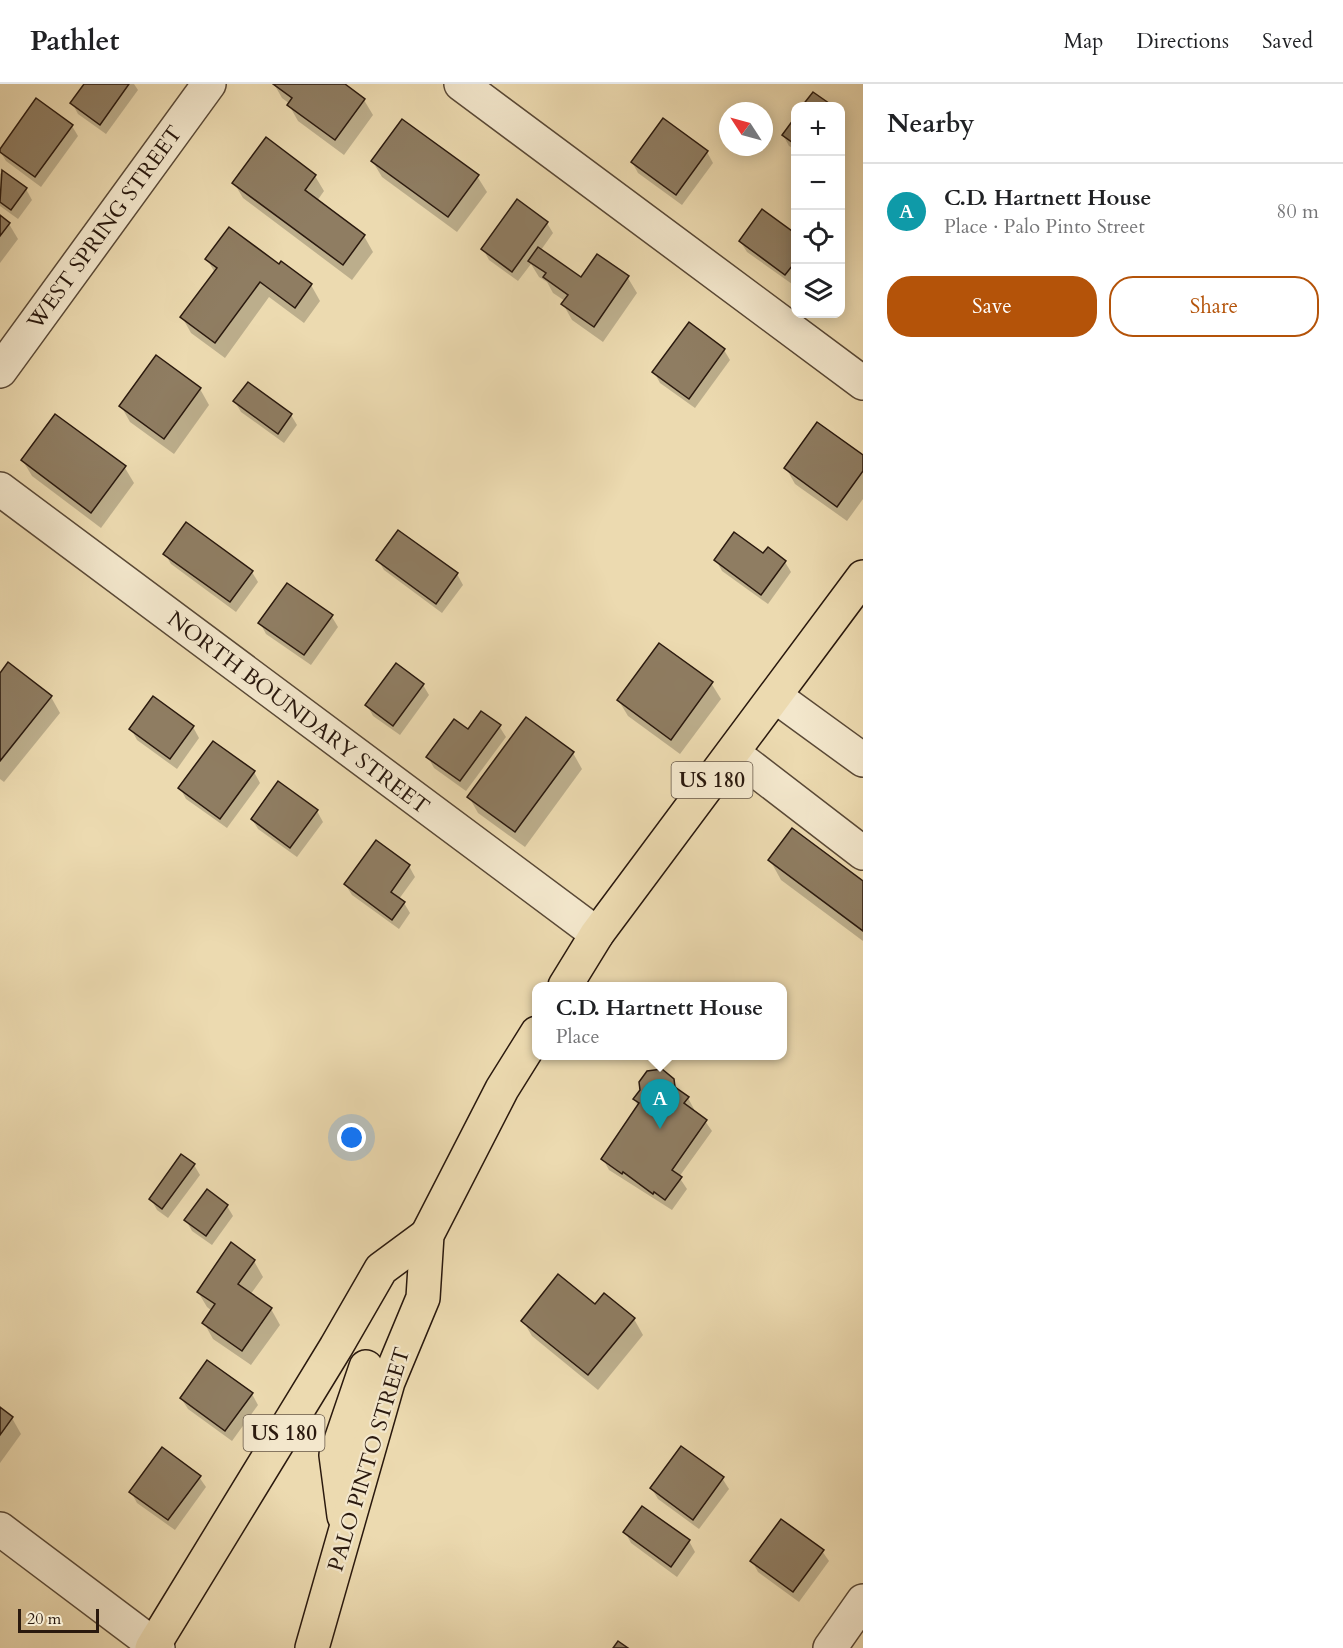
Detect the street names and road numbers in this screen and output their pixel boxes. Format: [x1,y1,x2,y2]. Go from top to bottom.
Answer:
street label: WEST SPRING STREET [20,119,189,337]
street label: NORTH BOUNDARY STREET [161,604,436,821]
road number: US 180 [672,762,752,798]
street label: PALO PINTO STREET [321,1344,417,1575]
road number: US 180 [244,1415,324,1451]

